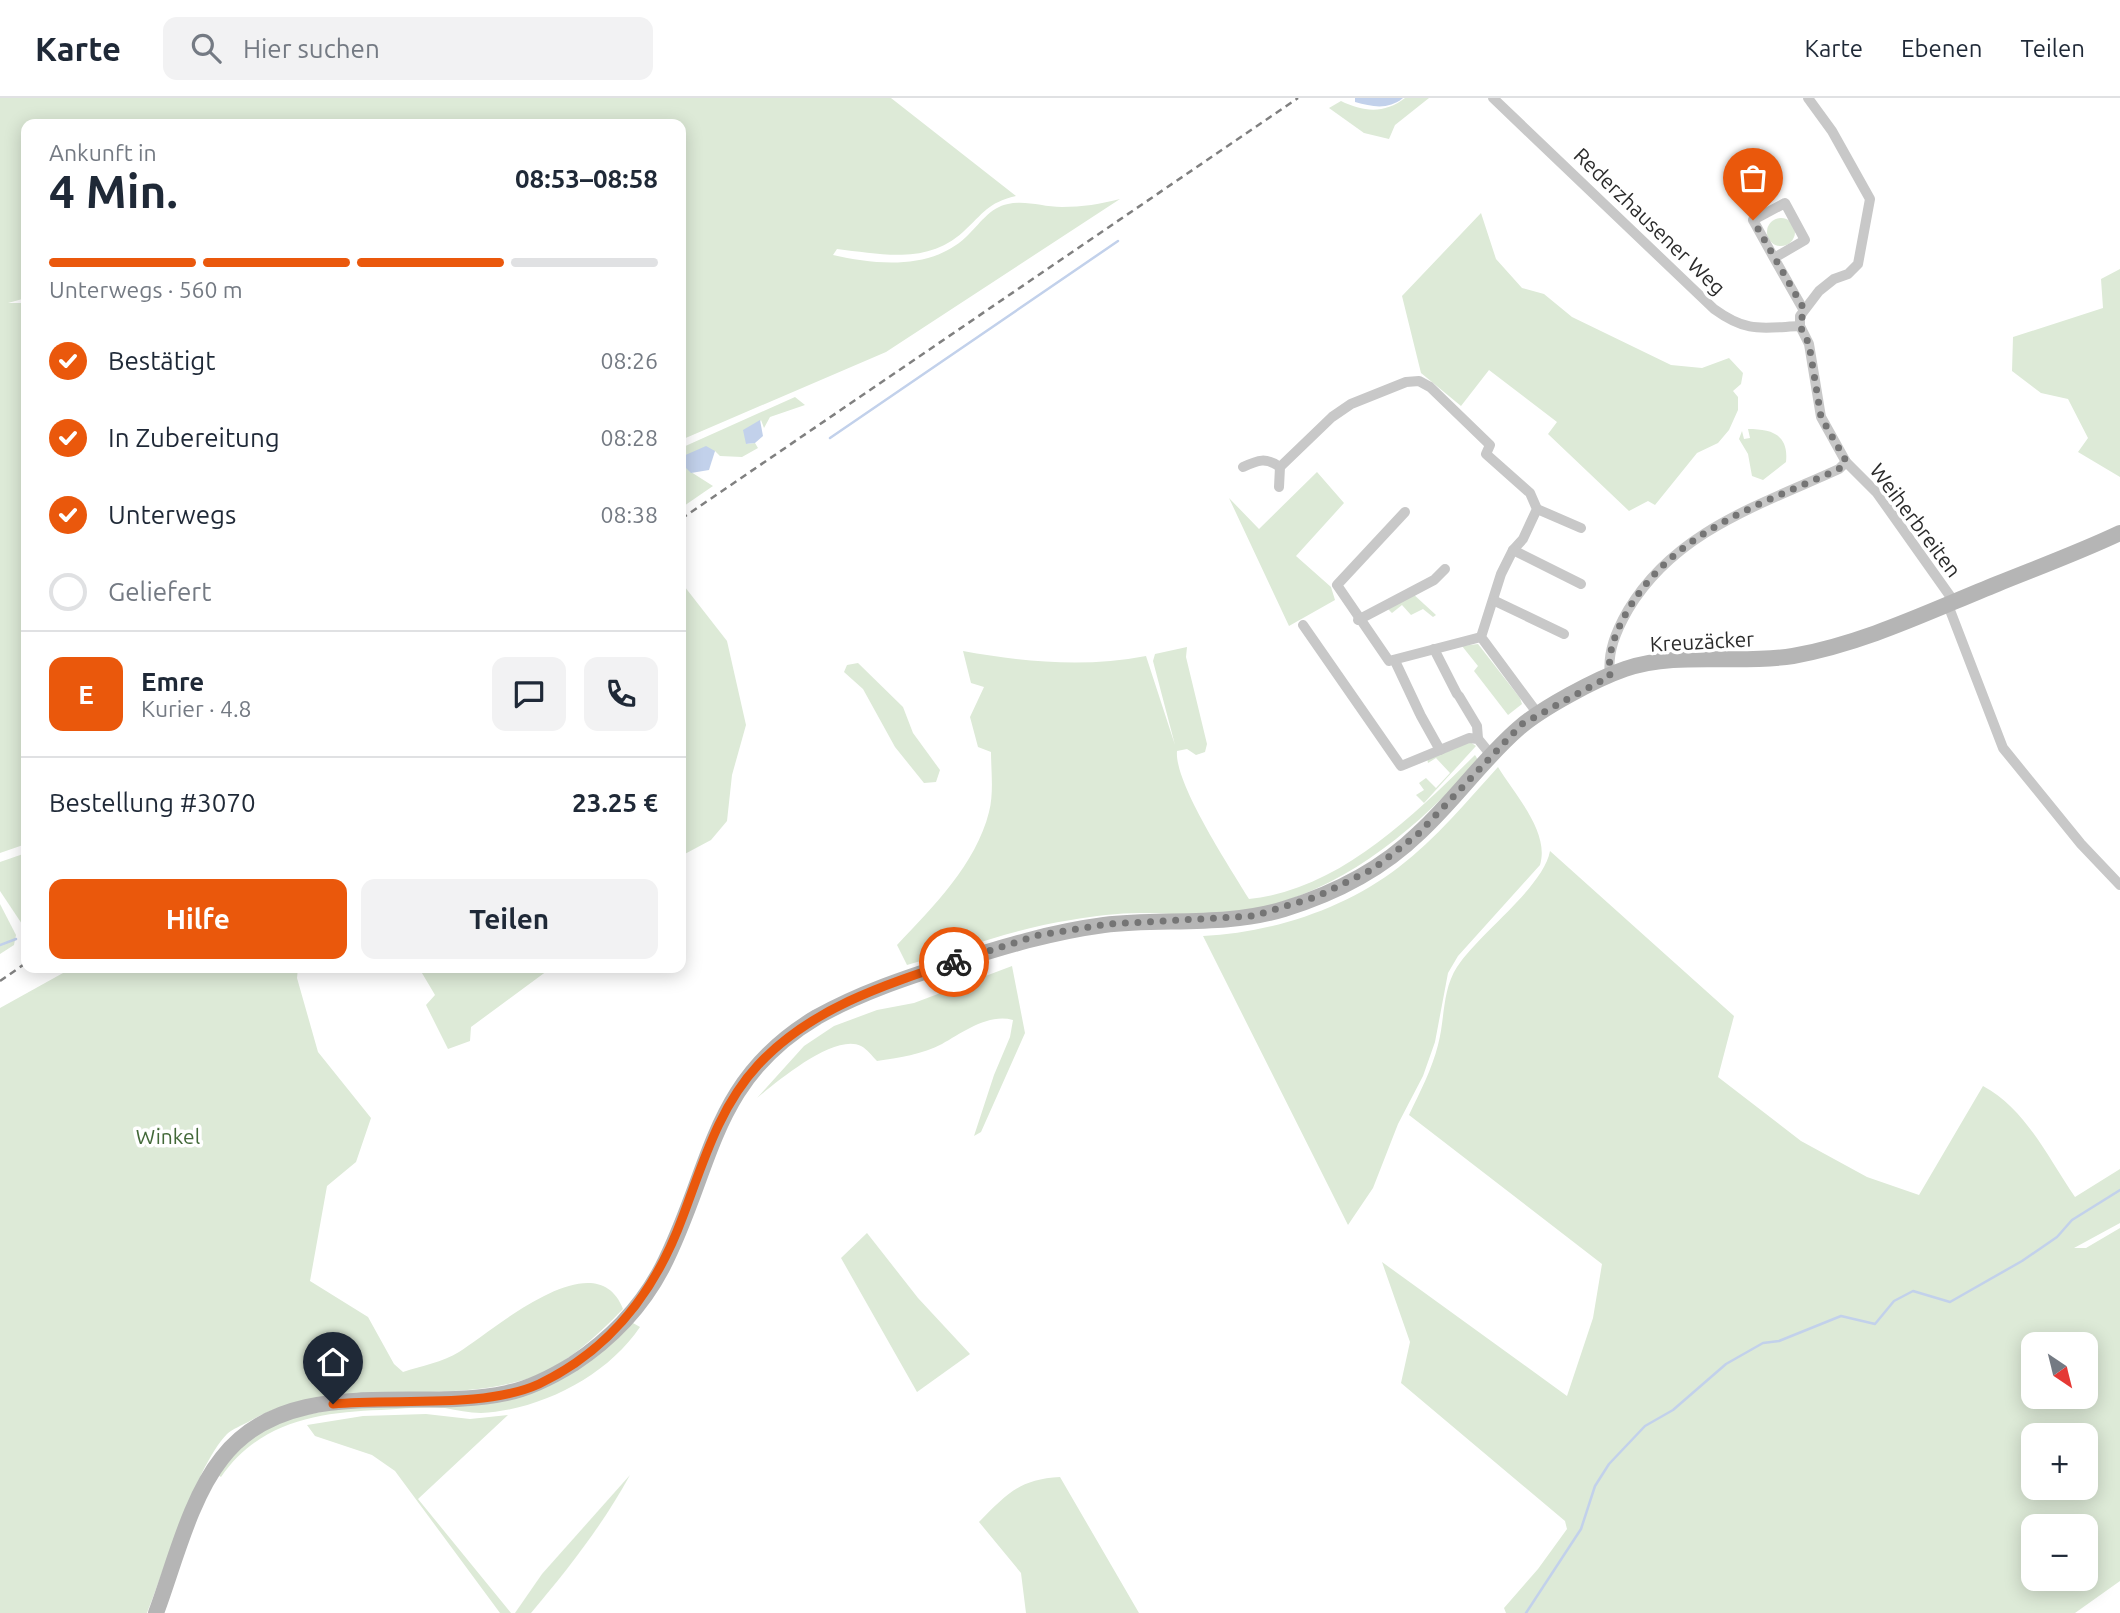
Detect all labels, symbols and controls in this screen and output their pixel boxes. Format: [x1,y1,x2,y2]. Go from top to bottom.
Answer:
search box [163,17,653,80]
icon: search [187,29,225,67]
text: Karte [35,30,121,67]
text: Hier suchen [243,34,380,63]
text: Karte [1804,35,1863,62]
text: Ebenen [1901,35,1982,62]
text: Teilen [2020,35,2085,62]
text: Ankunft in [49,140,157,165]
street label: Rederzhausener Weg [1569,143,1731,299]
pin [1723,148,1783,220]
icon: bag [1734,159,1772,197]
text: 08:53–08:58 [515,164,658,193]
text: 4 Min. [49,165,178,217]
text: Unterwegs · 560 m [49,277,243,302]
icon: check [49,342,87,380]
text: Bestätigt [108,346,215,375]
text: 08:26 [600,348,658,373]
icon: check [49,419,87,457]
text: In Zubereitung [108,423,280,452]
text: 08:28 [600,425,658,450]
street label: Weiherbreiten [1865,458,1967,582]
icon: check [49,496,87,534]
text: Unterwegs [108,500,236,529]
text: 08:38 [600,502,658,527]
text: Geliefert [108,577,211,606]
street label: Kreuzäcker [1649,626,1755,656]
button: chat [492,657,566,731]
button: phone [584,657,658,731]
text: Emre [141,667,204,696]
text: E [78,680,94,709]
text: Kurier · 4.8 [141,696,252,721]
text: Bestellung #3070 [49,788,256,817]
text: 23.25 € [572,788,658,817]
button: Hilfe [49,879,347,959]
button: Teilen [361,879,658,959]
courier [919,927,989,997]
icon: bike [935,943,973,981]
park label: Winkel [136,1124,200,1148]
pin [303,1332,363,1404]
north arrow [2021,1332,2098,1409]
map controls [2021,1332,2098,1591]
icon: home [314,1343,352,1381]
button: + [2021,1423,2098,1500]
button: − [2021,1514,2098,1591]

